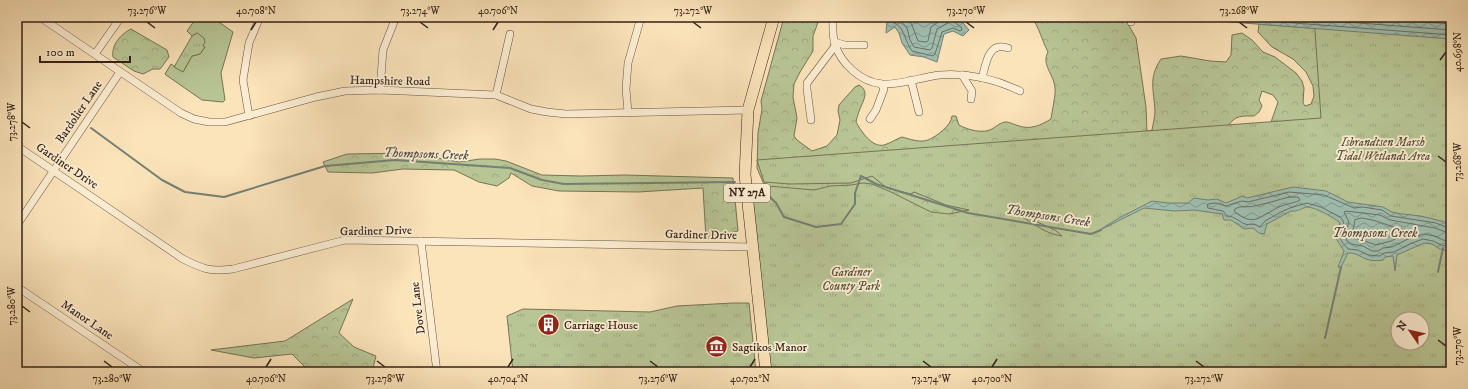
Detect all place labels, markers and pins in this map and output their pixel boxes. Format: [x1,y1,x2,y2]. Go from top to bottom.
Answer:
building icon: Carriage House [535,312,561,338]
place label: Carriage House [564,318,638,333]
museum icon: Sagtikos Manor [704,334,730,360]
place label: Sagtikos Manor [732,340,808,355]

